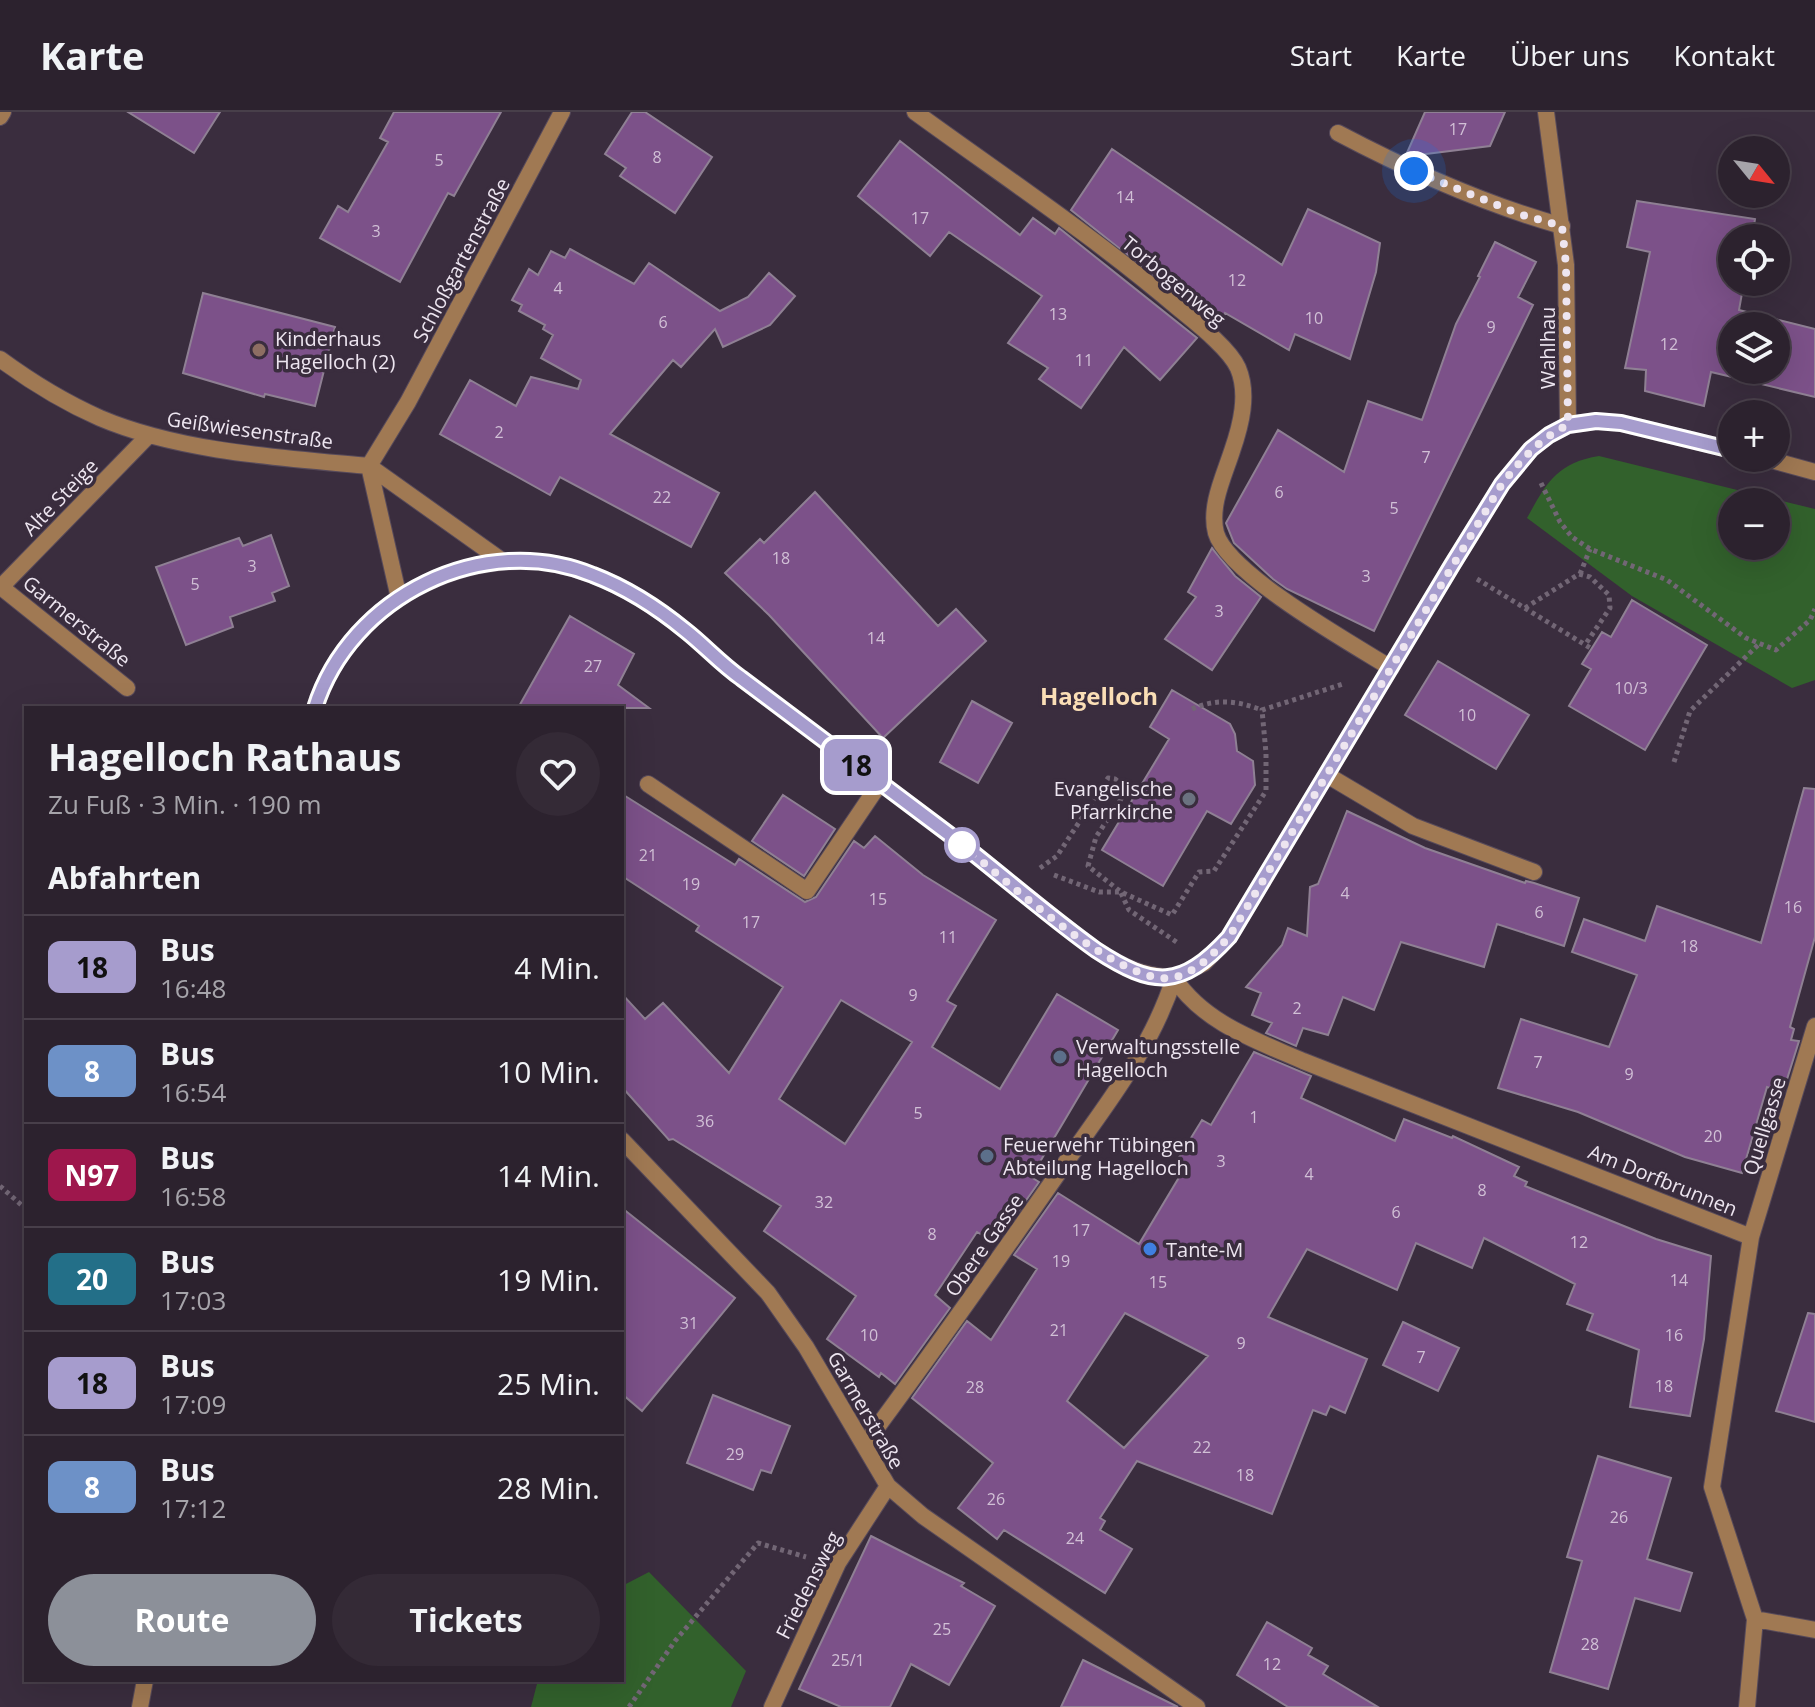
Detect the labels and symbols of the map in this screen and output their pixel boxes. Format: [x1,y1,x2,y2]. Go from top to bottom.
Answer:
house number: 17 [1449,118,1467,140]
north arrow [1718,136,1790,208]
house number: 8 [652,146,662,168]
house number: 5 [434,149,444,171]
your location [1394,151,1434,191]
street label: Schloßgartenstraße [406,173,516,347]
house number: 14 [1116,186,1134,208]
house number: 17 [911,207,929,229]
house number: 3 [371,220,381,242]
street label: Torbogenweg [1117,230,1232,332]
house number: 12 [1228,269,1246,291]
house number: 4 [553,277,563,299]
house number: 13 [1049,303,1067,325]
house number: 10 [1305,307,1323,329]
street label: Wahlhau [1534,307,1561,389]
house number: 6 [658,311,668,333]
house number: 9 [1486,316,1496,338]
place label: Kinderhaus Hagelloch (2) [275,325,395,375]
house number: 12 [1660,333,1678,355]
marker: Kinderhaus Hagelloch (2) [250,341,268,359]
house number: 11 [1075,349,1093,371]
street label: Geißwiesenstraße [165,405,335,455]
house number: 2 [494,421,504,443]
house number: 7 [1421,446,1431,468]
street label: Alte Steige [16,452,104,542]
house number: 6 [1274,481,1284,503]
house number: 22 [653,486,671,508]
house number: 5 [1389,497,1399,519]
house number: 18 [772,547,790,569]
house number: 3 [247,555,257,577]
house number: 3 [1361,565,1371,587]
street label: Garmerstraße [17,569,137,673]
house number: 5 [190,573,200,595]
house number: 3 [1214,600,1224,622]
house number: 14 [867,627,885,649]
house number: 27 [584,655,602,677]
house number: 10/3 [1614,677,1648,699]
district label: Hagelloch [1040,679,1158,712]
house number: 10 [1458,704,1476,726]
line badge: 18 [820,739,892,791]
place label: Evangelische Pfarrkirche [1054,775,1173,825]
marker: Evangelische Pfarrkirche [1180,790,1198,808]
unlabelled marker [945,828,979,862]
house number: 21 [639,844,657,866]
house number: 19 [682,873,700,895]
house number: 4 [1340,882,1350,904]
house number: 15 [869,888,887,910]
house number: 16 [1784,896,1802,918]
house number: 6 [1534,901,1544,923]
house number: 17 [742,911,760,933]
house number: 11 [939,926,957,948]
house number: 18 [1680,935,1698,957]
house number: 9 [908,984,918,1006]
house number: 2 [1292,997,1302,1019]
place label: Verwaltungsstelle Hagelloch [1076,1033,1240,1083]
marker: Verwaltungsstelle Hagelloch [1051,1048,1069,1066]
house number: 7 [1533,1051,1543,1073]
house number: 9 [1624,1063,1634,1085]
street label: Quellgasse [1736,1074,1792,1178]
house number: 5 [913,1102,923,1124]
house number: 1 [1249,1106,1259,1128]
house number: 36 [696,1110,714,1132]
house number: 20 [1704,1125,1722,1147]
place label: Feuerwehr Tübingen Abteilung Hagelloch [1003,1131,1196,1181]
street label: Am Dorfbrunnen [1584,1138,1742,1222]
marker: Feuerwehr Tübingen Abteilung Hagelloch [978,1147,996,1165]
house number: 3 [1216,1150,1226,1172]
house number: 4 [1304,1163,1314,1185]
house number: 8 [1477,1179,1487,1201]
street label: Obere Gasse [939,1188,1029,1302]
house number: 32 [815,1191,833,1213]
house number: 6 [1391,1201,1401,1223]
house number: 17 [1072,1219,1090,1241]
house number: 8 [927,1223,937,1245]
house number: 12 [1570,1231,1588,1253]
place label: Tante-M [1166,1236,1243,1263]
marker: Tante-M [1141,1240,1159,1258]
house number: 19 [1052,1250,1070,1272]
house number: 14 [1670,1269,1688,1291]
house number: 15 [1149,1271,1167,1293]
house number: 31 [680,1312,698,1334]
house number: 21 [1050,1319,1068,1341]
house number: 10 [860,1324,878,1346]
house number: 16 [1665,1324,1683,1346]
house number: 9 [1236,1332,1246,1354]
street label: Garmerstraße [821,1346,911,1474]
house number: 7 [1416,1346,1426,1368]
house number: 18 [1655,1375,1673,1397]
house number: 28 [966,1376,984,1398]
house number: 22 [1193,1436,1211,1458]
house number: 29 [726,1443,744,1465]
house number: 18 [1236,1464,1254,1486]
house number: 26 [987,1488,1005,1510]
house number: 26 [1610,1506,1628,1528]
street label: Friedensweg [769,1526,847,1644]
house number: 24 [1066,1527,1084,1549]
house number: 25 [933,1618,951,1640]
house number: 28 [1581,1633,1599,1655]
house number: 25/1 [831,1649,865,1671]
house number: 12 [1263,1653,1281,1675]

